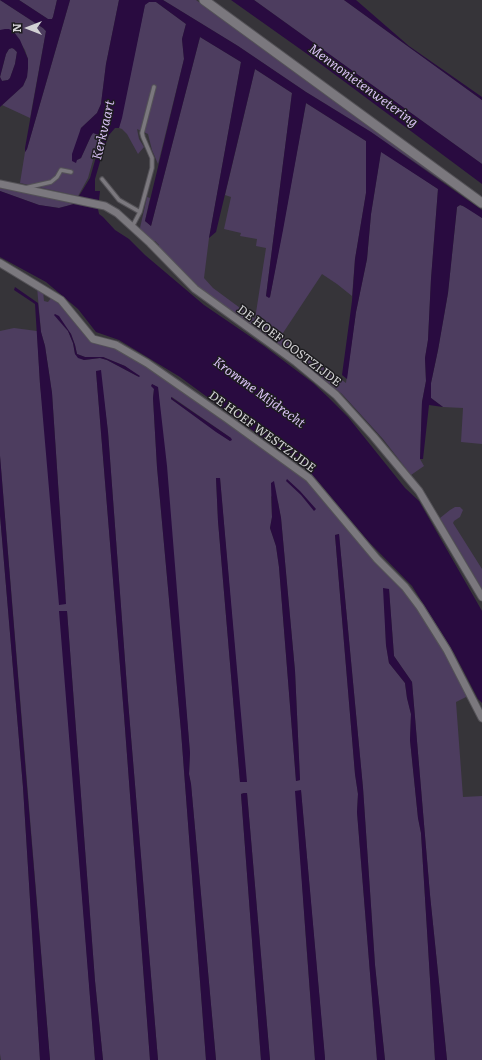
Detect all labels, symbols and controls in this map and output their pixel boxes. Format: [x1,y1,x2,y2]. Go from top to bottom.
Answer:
north arrow [8,8,48,48]
text: N [8,23,24,33]
water label: Mennonietenwetering [305,41,421,131]
water label: Kerkvaart [90,99,118,161]
street label: DE HOEF OOSTZIJDE [234,302,344,390]
water label: Kromme Mijdrecht [210,354,308,432]
street label: DE HOEF WESTZIJDE [206,388,318,476]

